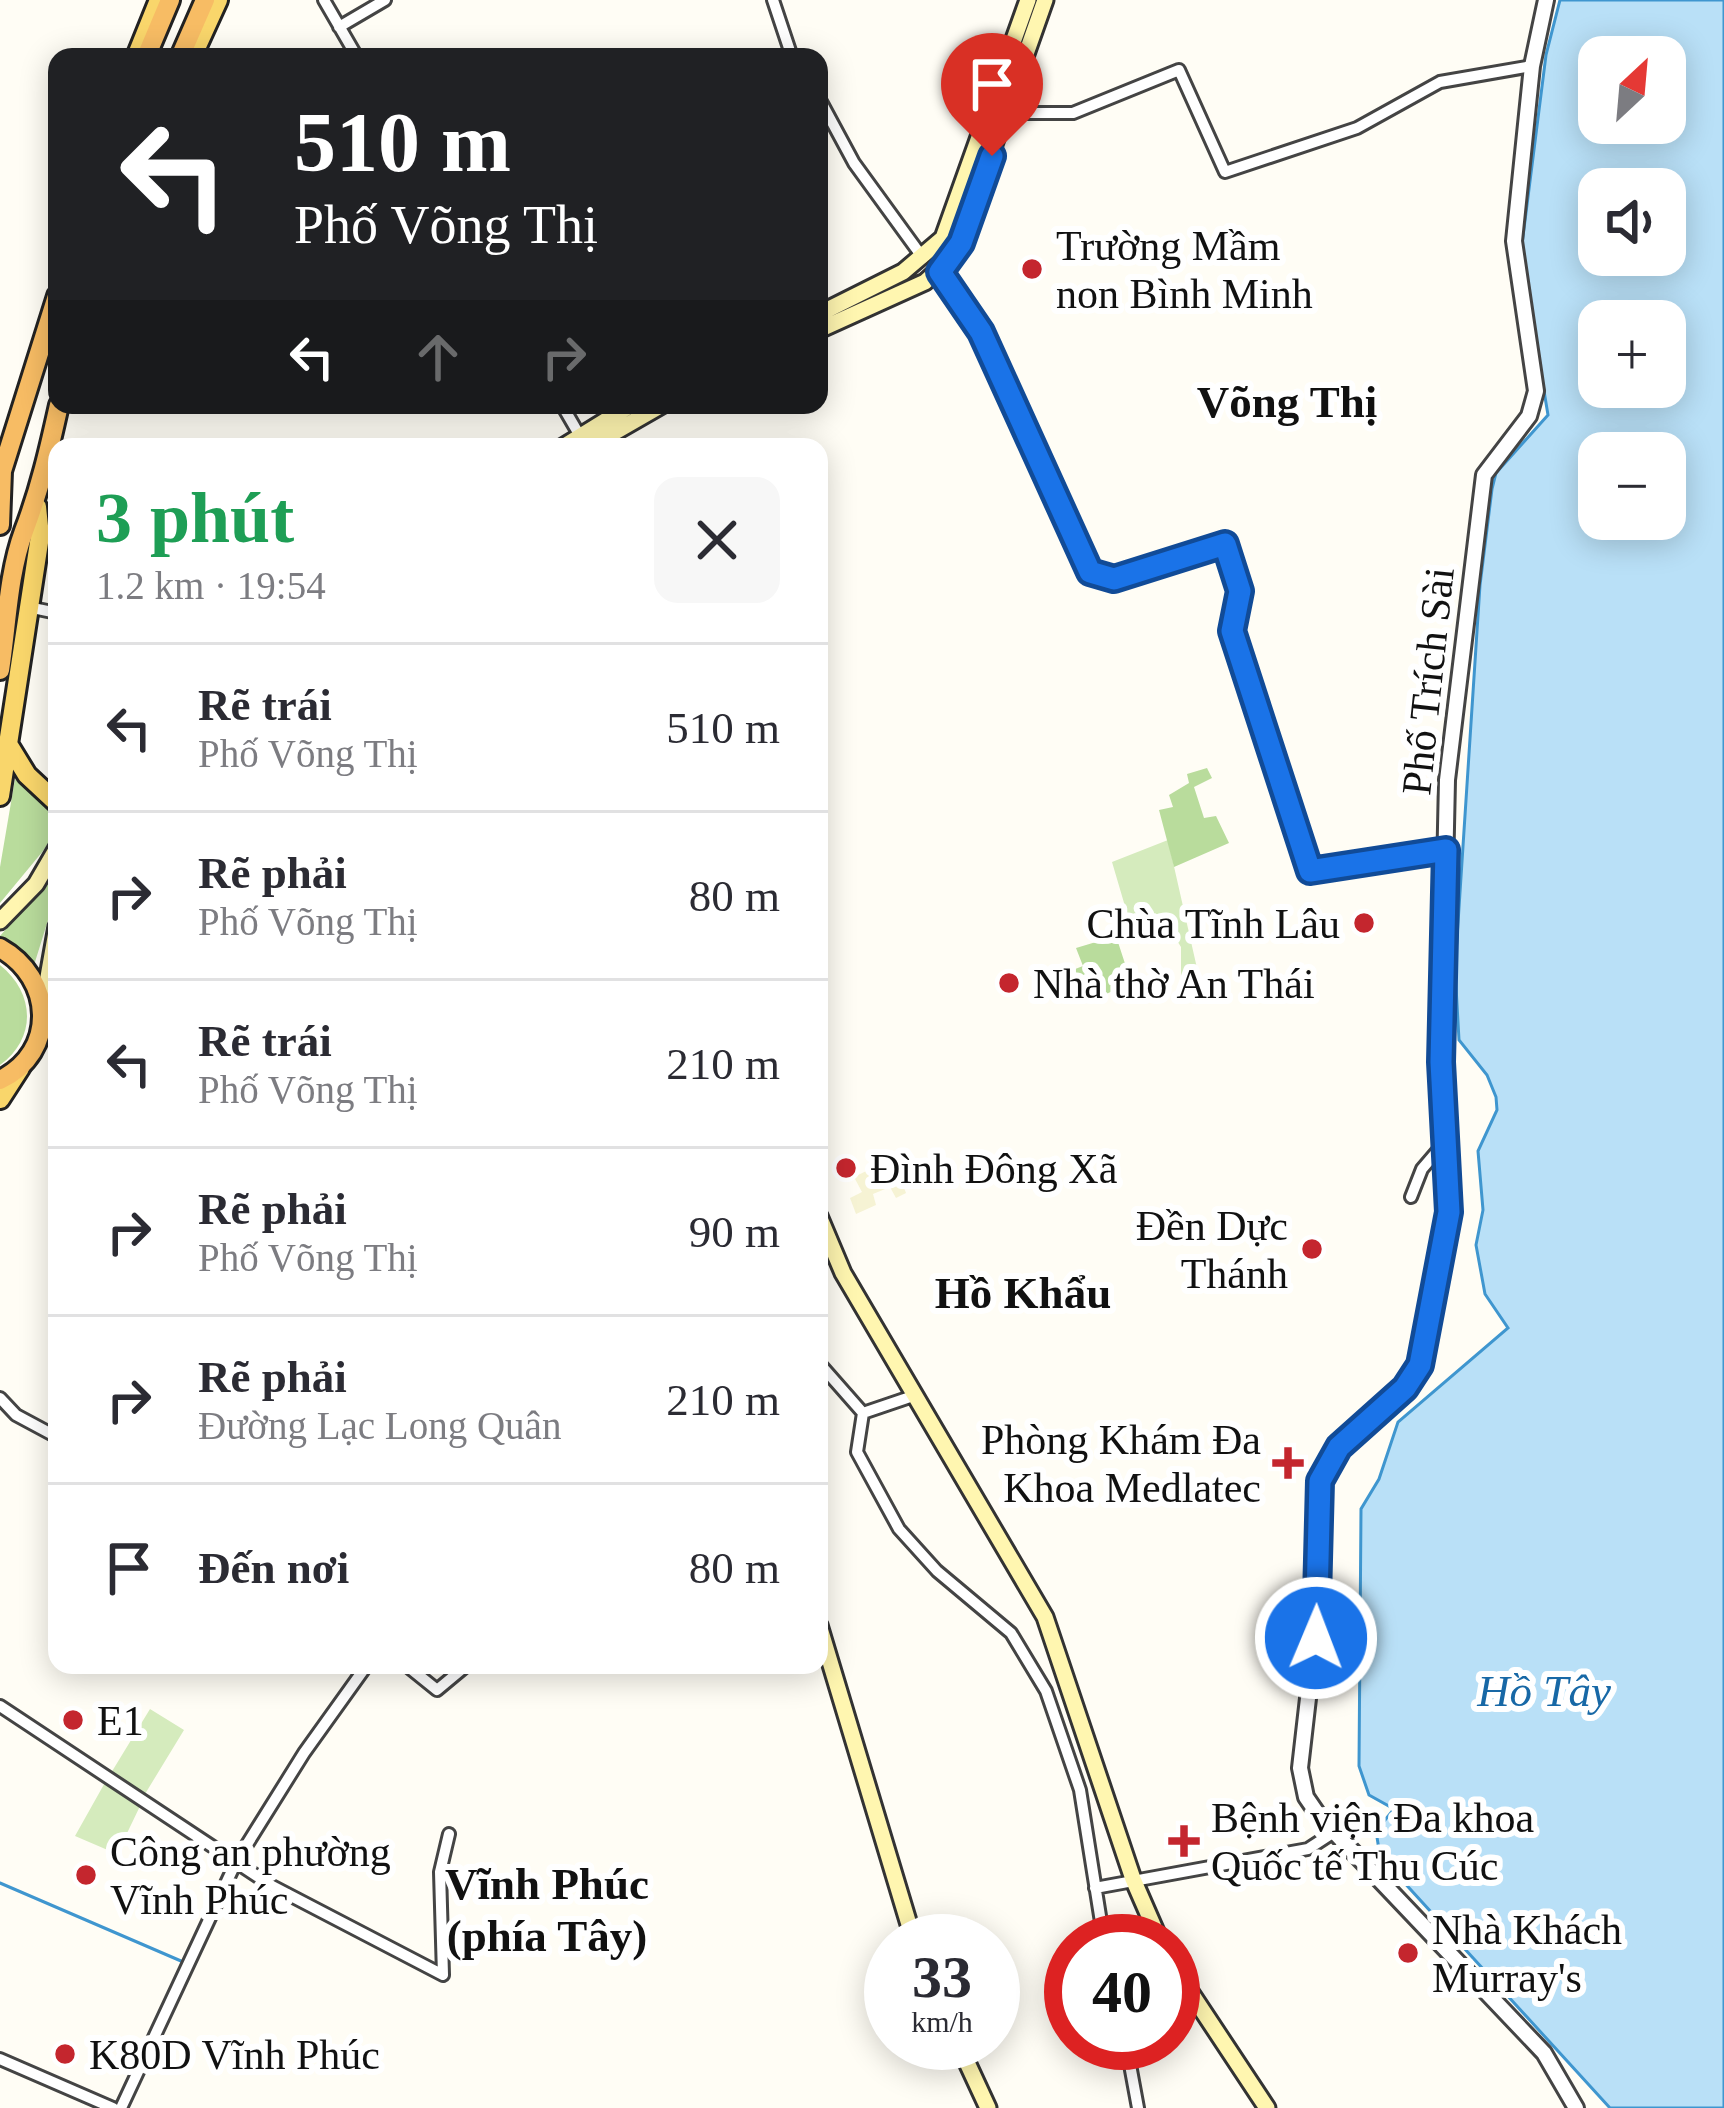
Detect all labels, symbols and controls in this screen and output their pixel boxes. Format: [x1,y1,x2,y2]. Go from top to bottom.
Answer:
pin [941,33,1043,156]
north arrow [1578,36,1686,144]
map controls [1578,36,1686,540]
icon: arrive [959,51,1025,117]
icon: left [96,96,252,252]
text: 510 m [294,96,511,189]
button: sound [1578,168,1686,276]
text: Phố Võng Thị [294,195,598,255]
place label: Trường Mầm non Bình Minh [1056,223,1313,317]
marker: Trường Mầm non Bình Minh [1019,256,1045,282]
button: + [1578,300,1686,408]
icon: left [279,324,345,390]
icon: ahead [405,324,471,390]
icon: right [531,324,597,390]
district label: Võng Thị [1197,377,1377,427]
button: − [1578,432,1686,540]
button: close [654,477,780,603]
text: 3 phút [96,478,294,558]
text: 1.2 km · 19:54 [96,564,326,607]
street label: Phố Trích Sài [1393,565,1463,797]
text: Rẽ trái [198,680,332,730]
icon: left [96,695,162,761]
text: 510 m [666,703,780,753]
text: Phố Võng Thị [198,732,418,775]
text: Rẽ phải [198,848,347,898]
icon: right [96,863,162,929]
text: 80 m [689,871,780,921]
text: Phố Võng Thị [198,900,418,943]
place label: Chùa Tĩnh Lâu [1086,901,1340,947]
marker: Chùa Tĩnh Lâu [1351,910,1377,936]
place label: Nhà thờ An Thái [1033,961,1315,1007]
marker: Nhà thờ An Thái [996,970,1022,996]
text: Rẽ trái [198,1016,332,1066]
icon: left [96,1031,162,1097]
text: 210 m [666,1039,780,1089]
text: Phố Võng Thị [198,1068,418,1111]
place label: Đình Đông Xã [870,1146,1118,1192]
marker: Đình Đông Xã [833,1155,859,1181]
text: Rẽ phải [198,1184,347,1234]
icon: right [96,1199,162,1265]
place label: Đền Dực Thánh [1136,1203,1288,1297]
text: 90 m [689,1207,780,1257]
text: Phố Võng Thị [198,1236,418,1279]
marker: Đền Dực Thánh [1299,1236,1325,1262]
district label: Hồ Khẩu [935,1268,1111,1318]
text: Rẽ phải [198,1352,347,1402]
icon: right [96,1367,162,1433]
text: 210 m [666,1375,780,1425]
text: Đường Lạc Long Quân [198,1404,561,1447]
place label: Phòng Khám Đa Khoa Medlatec [981,1417,1261,1511]
marker: Phòng Khám Đa Khoa Medlatec [1272,1447,1304,1479]
icon: arrive [96,1535,162,1601]
text: Đến nơi [198,1543,349,1593]
text: 80 m [689,1543,780,1593]
position arrow [1253,1575,1379,1701]
water label: Hồ Tây [1476,1666,1611,1716]
place label: E1 [97,1698,144,1744]
marker: E1 [60,1707,86,1733]
place label: Bệnh viện Đa khoa Quốc tế Thu Cúc [1211,1795,1534,1889]
marker: Bệnh viện Đa khoa Quốc tế Thu Cúc [1168,1825,1200,1857]
place label: Công an phường Vĩnh Phúc [110,1829,391,1923]
district label: Vĩnh Phúc (phía Tây) [445,1859,649,1961]
marker: Công an phường Vĩnh Phúc [73,1862,99,1888]
place label: Nhà Khách Murray's [1432,1907,1622,2001]
speed limit sign: 40 [1044,1914,1200,2070]
marker: Nhà Khách Murray's [1395,1940,1421,1966]
text: 33 [912,1944,972,2010]
text: km/h [911,2005,973,2038]
place label: K80D Vĩnh Phúc [89,2032,380,2078]
marker: K80D Vĩnh Phúc [52,2041,78,2067]

